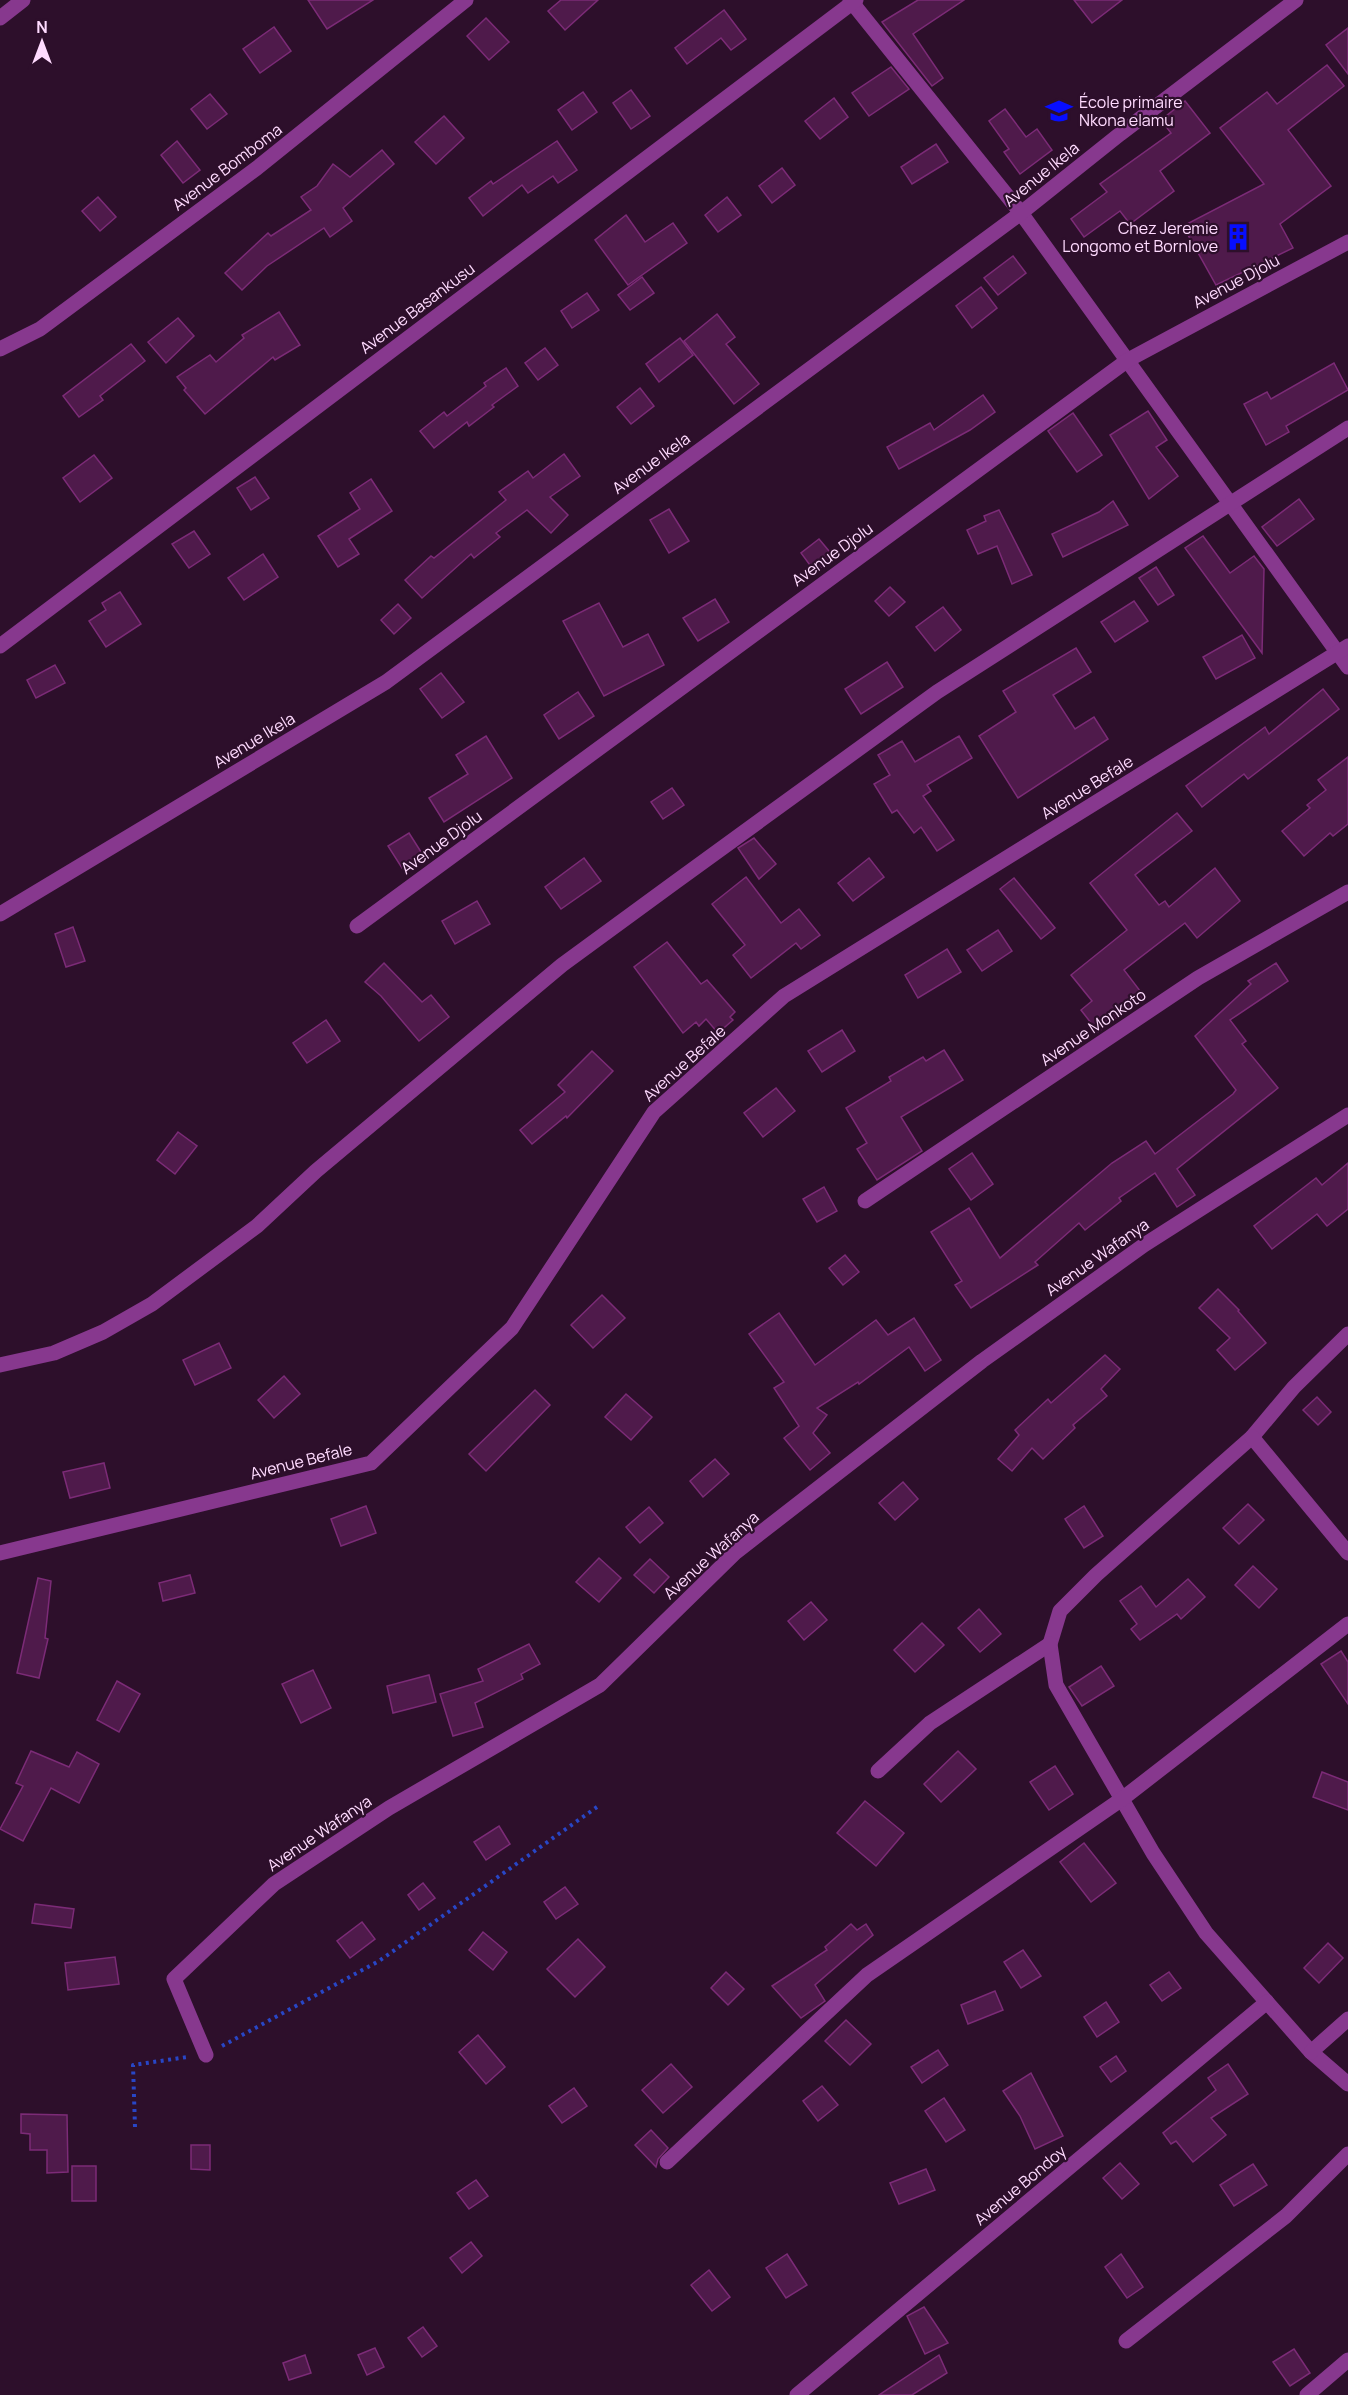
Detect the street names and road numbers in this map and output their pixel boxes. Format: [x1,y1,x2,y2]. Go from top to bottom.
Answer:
street label: Avenue Bomboma [168,118,286,216]
street label: Avenue Ikela [999,137,1083,211]
street label: Avenue Djolu [1189,249,1283,313]
street label: Avenue Basankusu [355,257,479,359]
street label: Avenue Ikela [608,427,694,499]
street label: Avenue Djolu [787,517,877,591]
street label: Avenue Ikela [209,707,299,773]
street label: Avenue Befale [1037,750,1137,824]
street label: Avenue Djolu [396,805,486,879]
street label: Avenue Monkoto [1036,983,1150,1071]
street label: Avenue Befale [638,1020,730,1106]
street label: Avenue Wafanya [1041,1213,1153,1301]
street label: Avenue Befale [248,1438,354,1484]
street label: Avenue Wafanya [658,1506,764,1604]
street label: Avenue Wafanya [262,1790,376,1876]
street label: Avenue Bondoy [969,2140,1071,2230]

